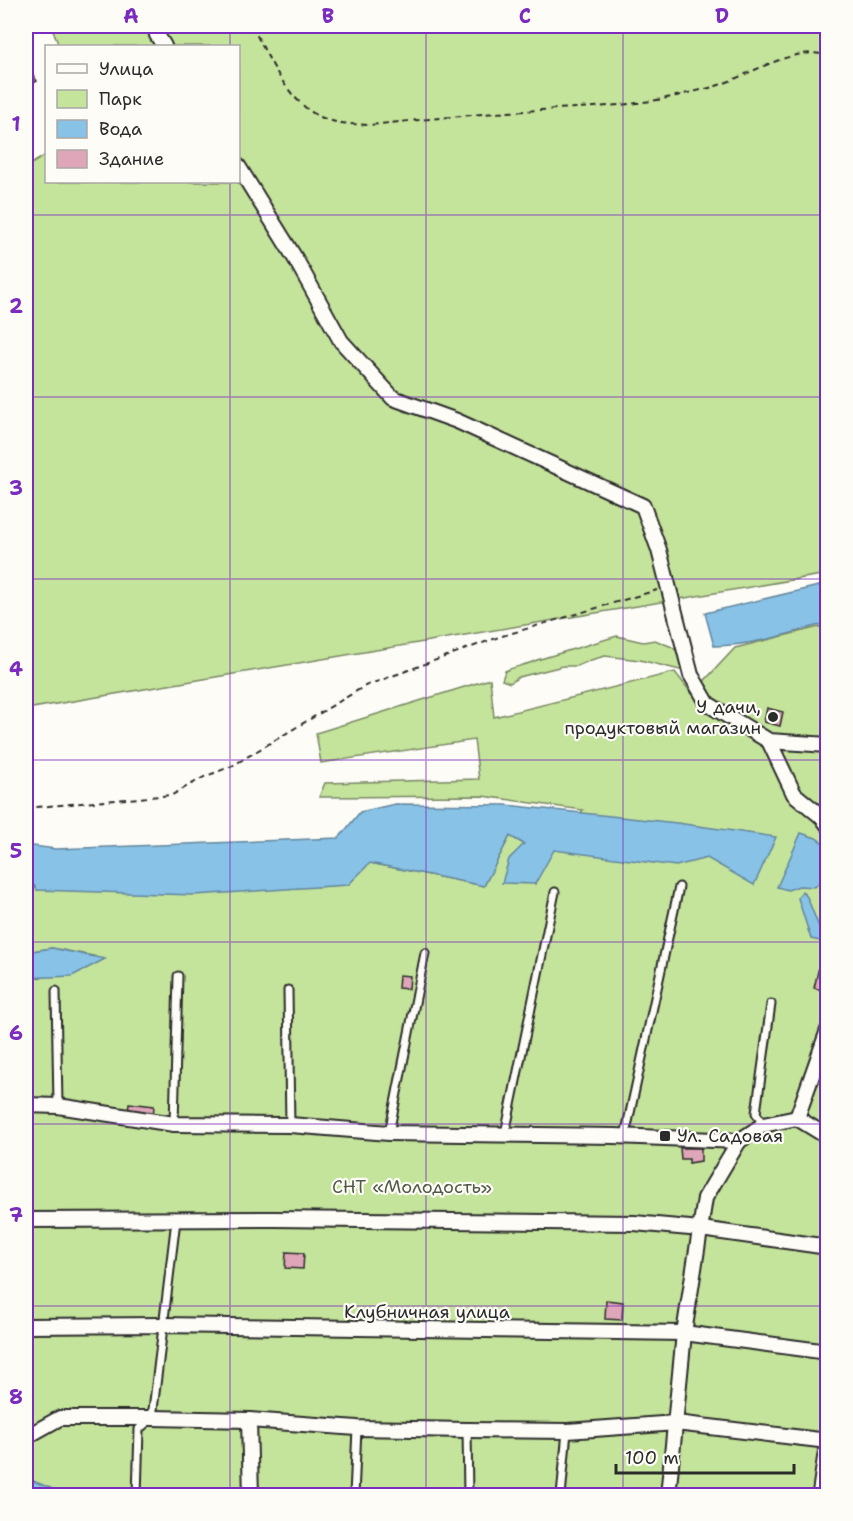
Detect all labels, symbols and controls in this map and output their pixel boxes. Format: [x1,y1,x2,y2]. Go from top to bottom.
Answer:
text: A [123,3,139,29]
text: B [322,3,334,29]
text: C [519,3,531,29]
text: D [715,3,729,29]
legend [45,45,240,183]
text: Улица [99,57,153,81]
text: Парк [99,87,142,111]
text: 1 [11,111,21,137]
text: Вода [99,117,142,141]
text: Здание [99,147,164,171]
text: 2 [9,293,23,319]
text: 3 [9,475,23,501]
text: 4 [9,656,23,682]
place label: У дачи, продуктовый магазин [564,695,761,740]
marker: У дачи, продуктовый магазин [766,710,780,724]
text: 5 [10,838,22,864]
text: 6 [9,1020,23,1046]
place label: Ул. Садовая [677,1124,783,1148]
marker: Ул. Садовая [658,1129,672,1143]
park label: СНТ «Молодость» [332,1175,492,1199]
text: 7 [9,1202,23,1228]
street label: Клубничная улица [344,1300,510,1324]
text: 8 [9,1384,23,1410]
scale bar [616,1437,794,1475]
text: 100 m [625,1446,679,1470]

